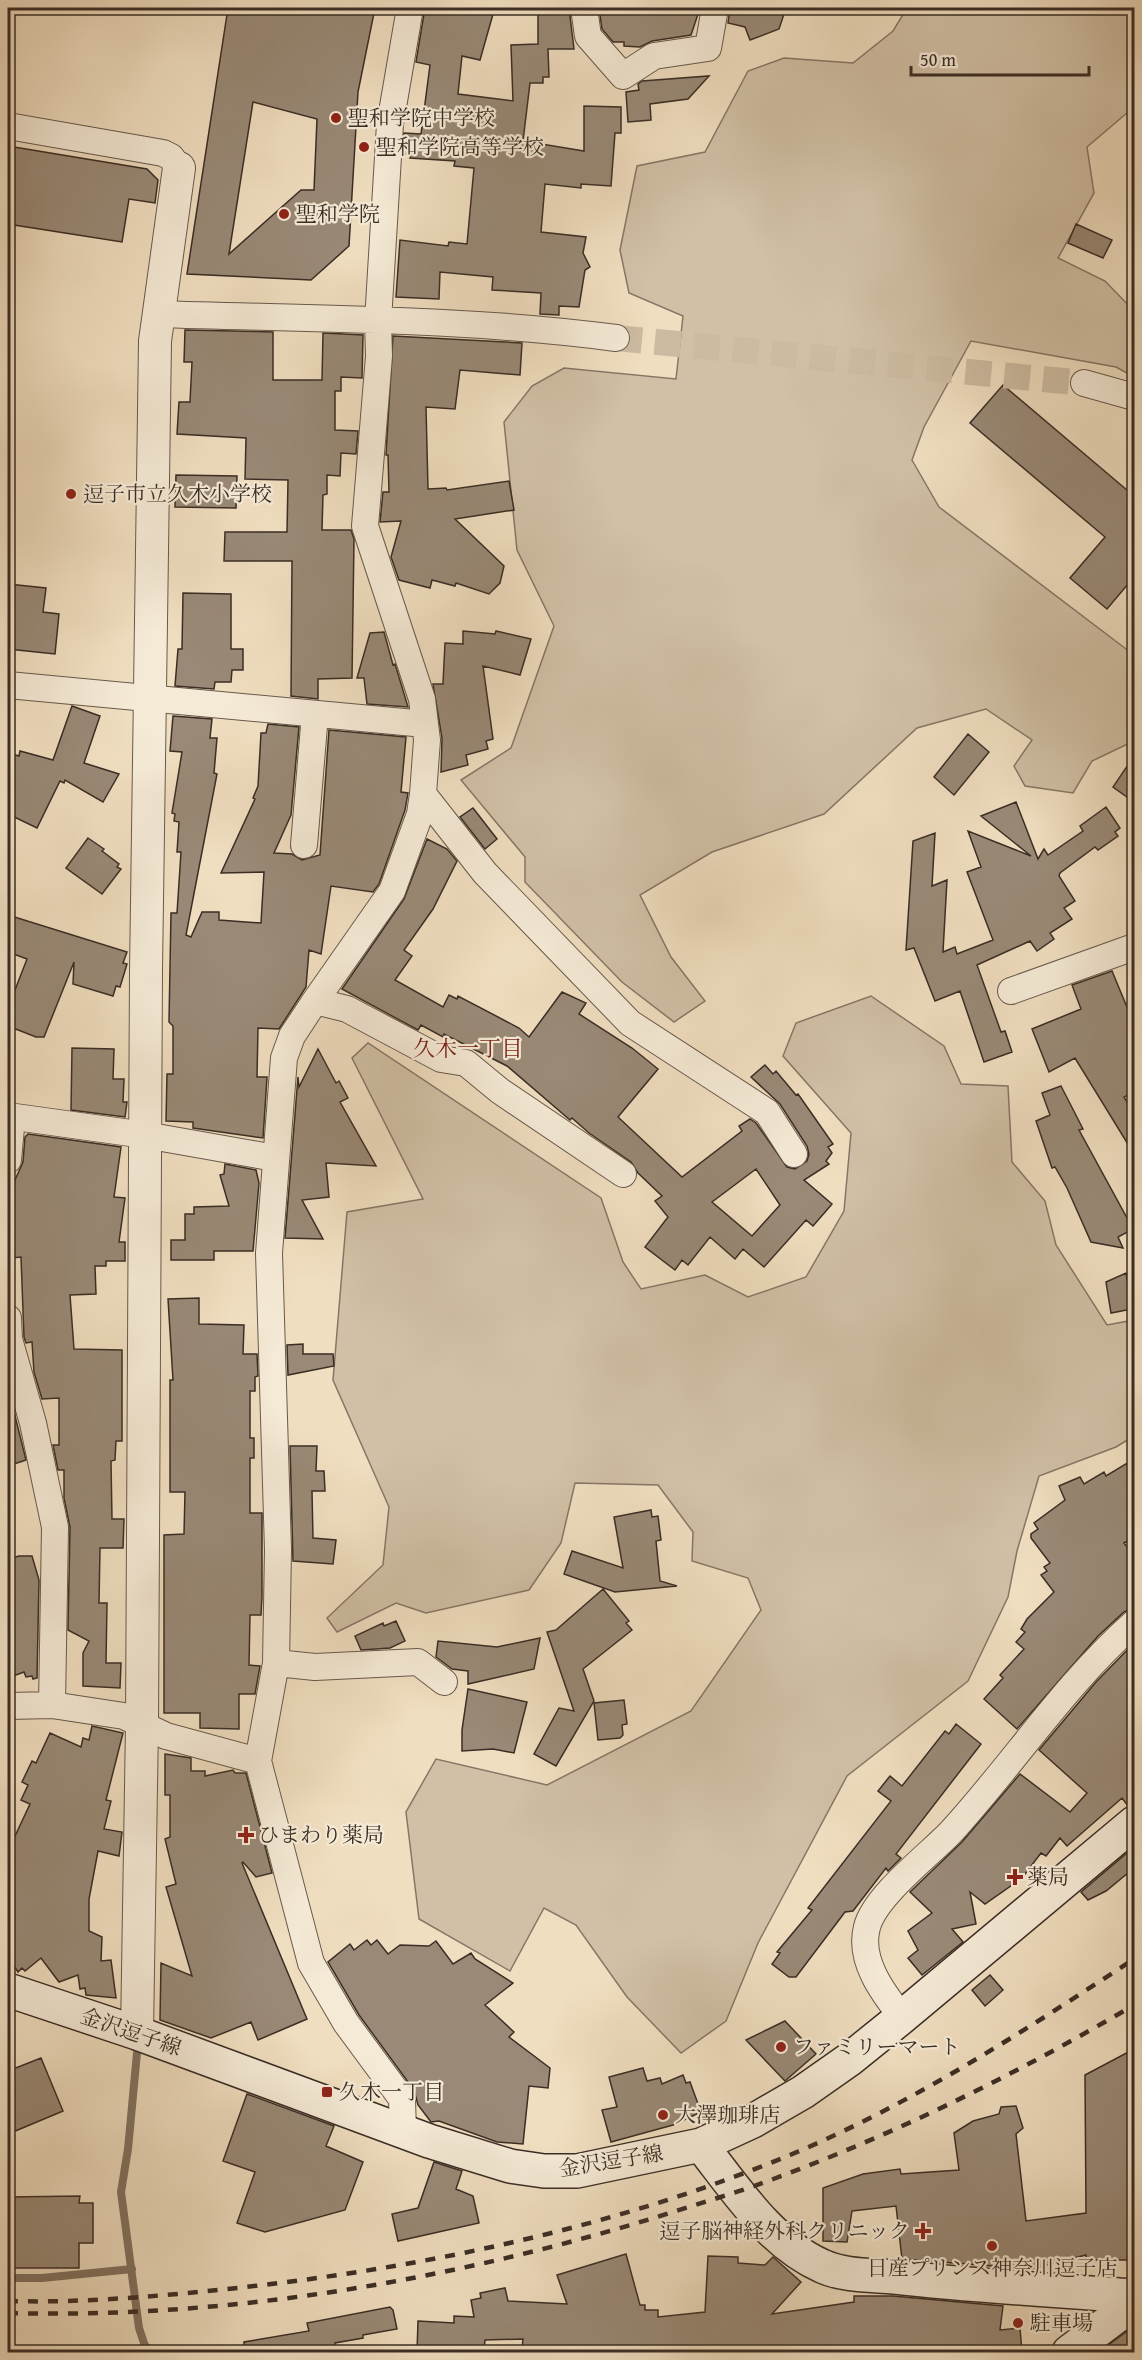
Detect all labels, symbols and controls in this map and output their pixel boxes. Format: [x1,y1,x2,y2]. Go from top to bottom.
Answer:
scale bar [911,39,1090,77]
text: 50 m [920,46,956,73]
place label: 聖和学院中学校 [348,102,495,133]
marker: 聖和学院中学校 [329,111,343,125]
place label: 聖和学院高等学校 [376,131,544,162]
marker: 聖和学院高等学校 [357,140,371,154]
place label: 聖和学院 [296,198,380,229]
marker: 聖和学院 [277,207,291,221]
place label: 逗子市立久木小学校 [83,478,272,509]
marker: 逗子市立久木小学校 [64,487,78,501]
district label: 久木一丁目 [413,1032,523,1064]
place label: ひまわり薬局 [258,1819,384,1850]
marker: ひまわり薬局 [239,1828,253,1842]
place label: 薬局 [1027,1861,1069,1892]
marker: 薬局 [1008,1870,1022,1884]
street label: 金沢逗子線 [76,2000,186,2063]
place label: ファミリーマート [793,2031,961,2062]
marker: ファミリーマート [774,2040,788,2054]
place label: 久木一丁目 [339,2076,444,2107]
marker: 久木一丁目 [320,2085,334,2099]
place label: 大澤珈琲店 [675,2099,780,2130]
marker: 大澤珈琲店 [656,2108,670,2122]
street label: 金沢逗子線 [557,2137,665,2184]
place label: 逗子脳神経外科クリニック [659,2215,910,2246]
marker: 逗子脳神経外科クリニック [914,2222,932,2240]
marker: 日産プリンス神奈川逗子店 [985,2239,999,2253]
place label: 日産プリンス神奈川逗子店 [867,2252,1117,2283]
place label: 駐車場 [1030,2307,1093,2338]
marker: 駐車場 [1011,2316,1025,2330]

